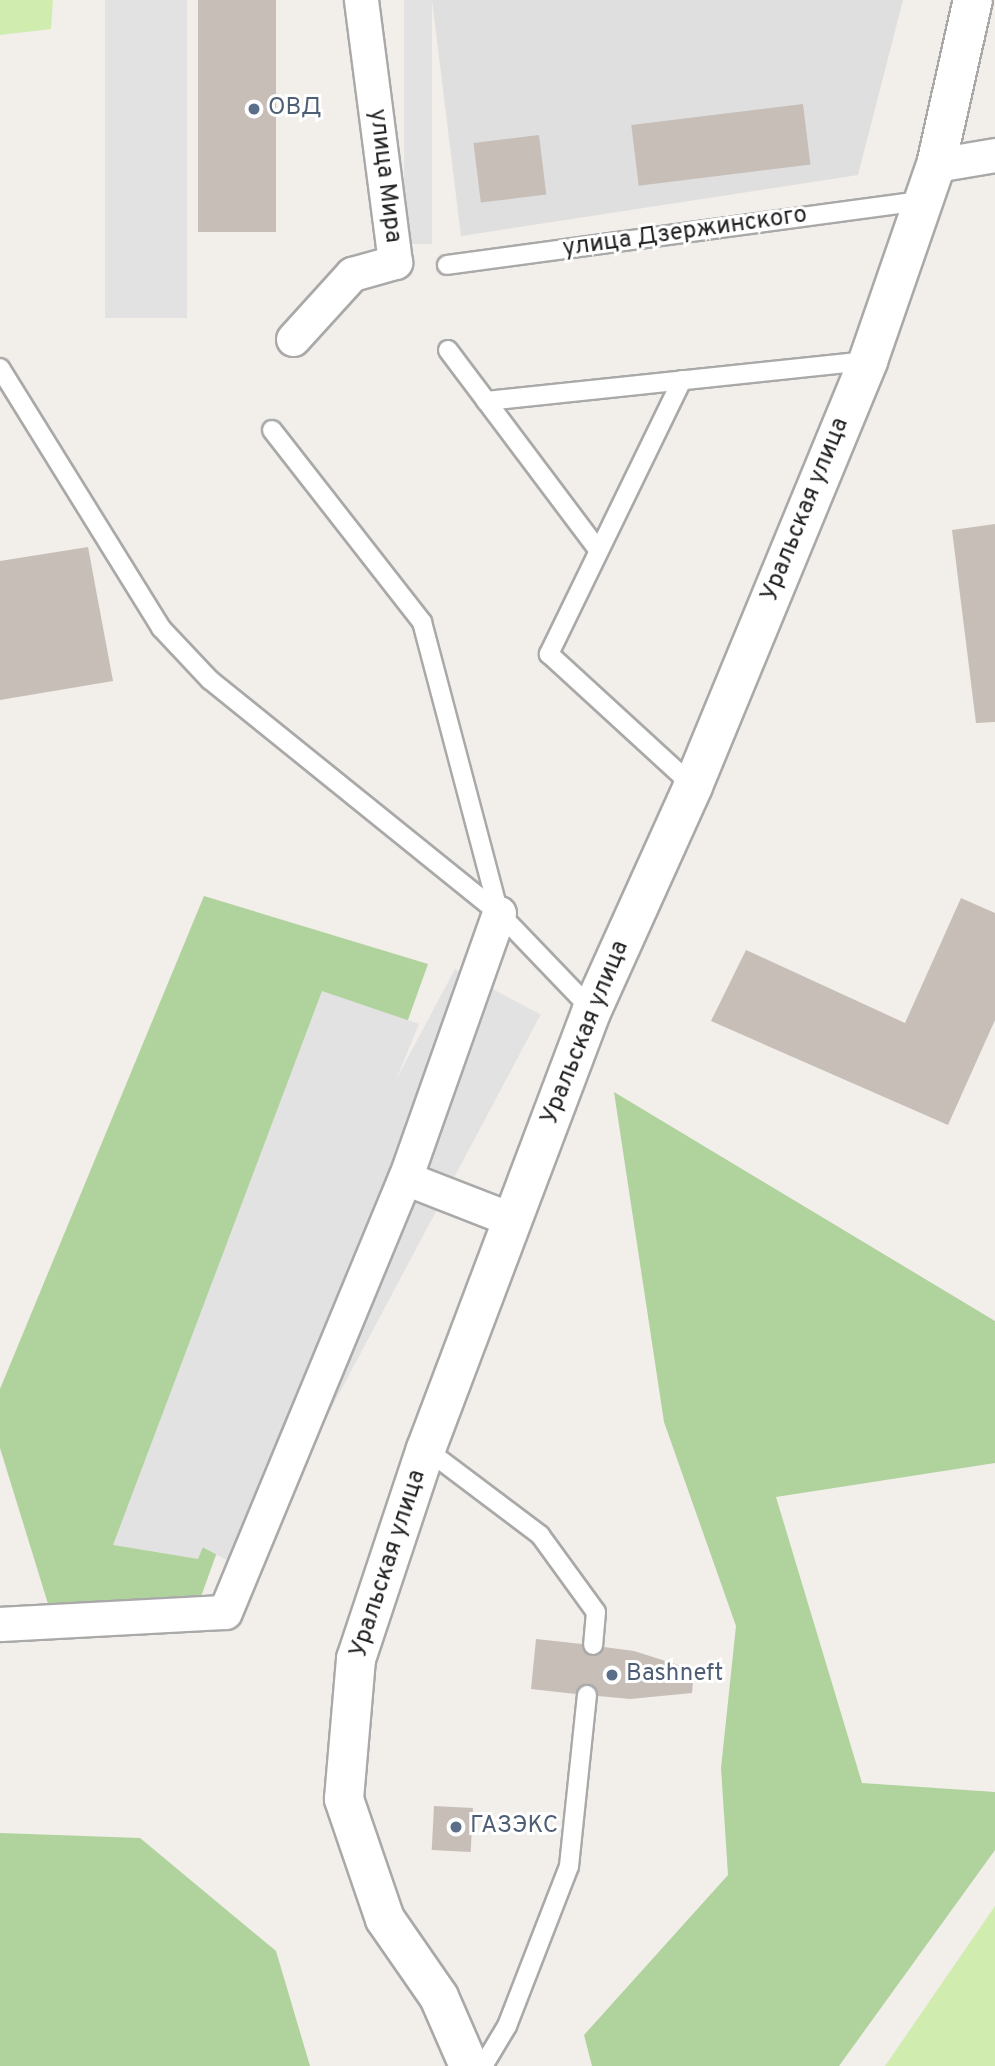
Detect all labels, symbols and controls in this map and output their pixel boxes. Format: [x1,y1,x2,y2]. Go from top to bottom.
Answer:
place label: ОВД [268,95,322,123]
marker: ОВД [246,101,262,117]
street label: улица Мира [362,107,406,245]
street label: улица Дзержинского [561,202,809,264]
street label: Уральская улица [756,414,856,606]
street label: Уральская улица [536,937,636,1129]
street label: Уральская улица [345,1467,433,1661]
place label: Bashneft [626,1661,723,1689]
marker: Bashneft [604,1667,620,1683]
place label: ГАЗЭКС [470,1813,558,1841]
marker: ГАЗЭКС [448,1819,464,1835]

